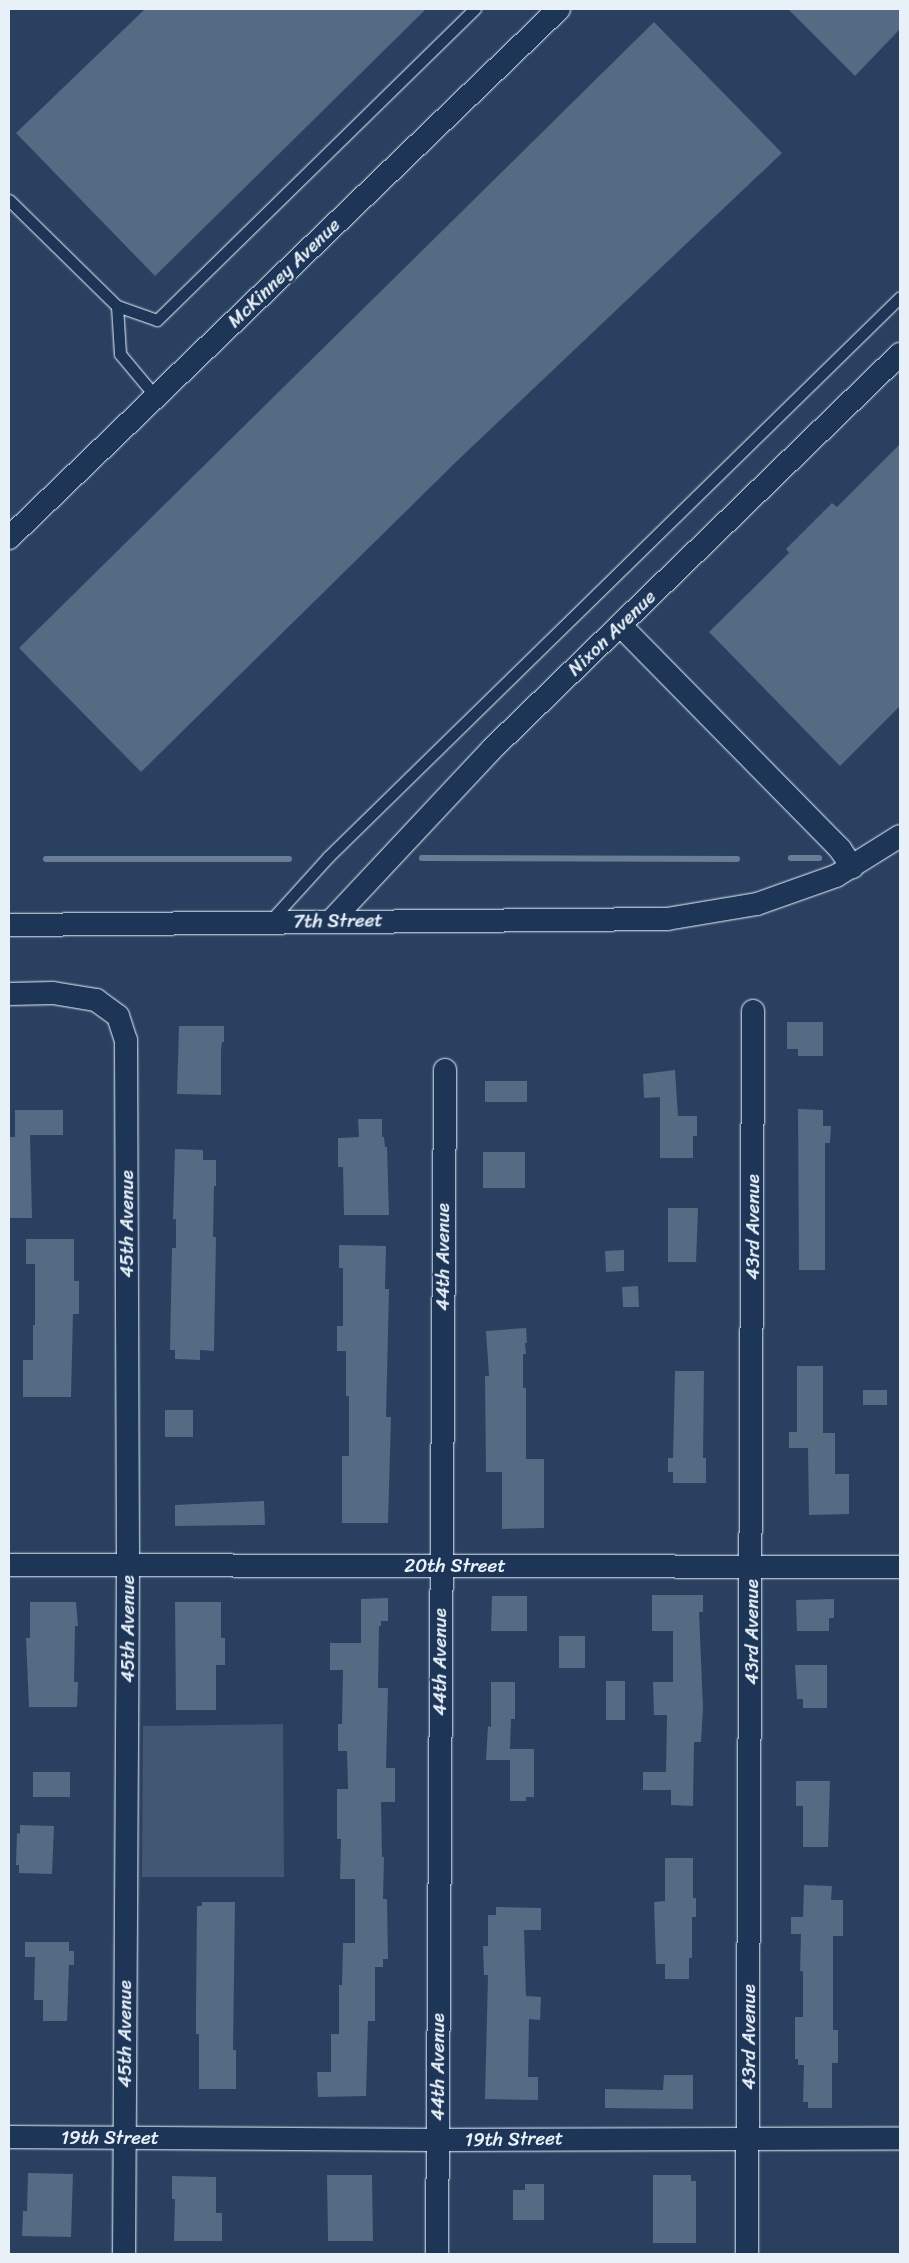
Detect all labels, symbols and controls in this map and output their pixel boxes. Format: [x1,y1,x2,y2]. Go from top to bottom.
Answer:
street label: McKinney Avenue [223,214,345,332]
street label: Nixon Avenue [563,585,661,681]
street label: 7th Street [293,909,383,933]
street label: 45th Avenue [116,1170,138,1278]
street label: 43rd Avenue [742,1174,764,1280]
street label: 44th Avenue [432,1203,454,1311]
street label: 20th Street [404,1555,506,1577]
street label: 45th Avenue [117,1575,139,1683]
street label: 43rd Avenue [741,1579,763,1685]
street label: 44th Avenue [429,1608,451,1716]
street label: 45th Avenue [114,1980,136,2088]
street label: 43rd Avenue [738,1984,760,2090]
street label: 44th Avenue [427,2013,449,2121]
street label: 19th Street [61,2127,159,2149]
street label: 19th Street [465,2127,563,2151]

